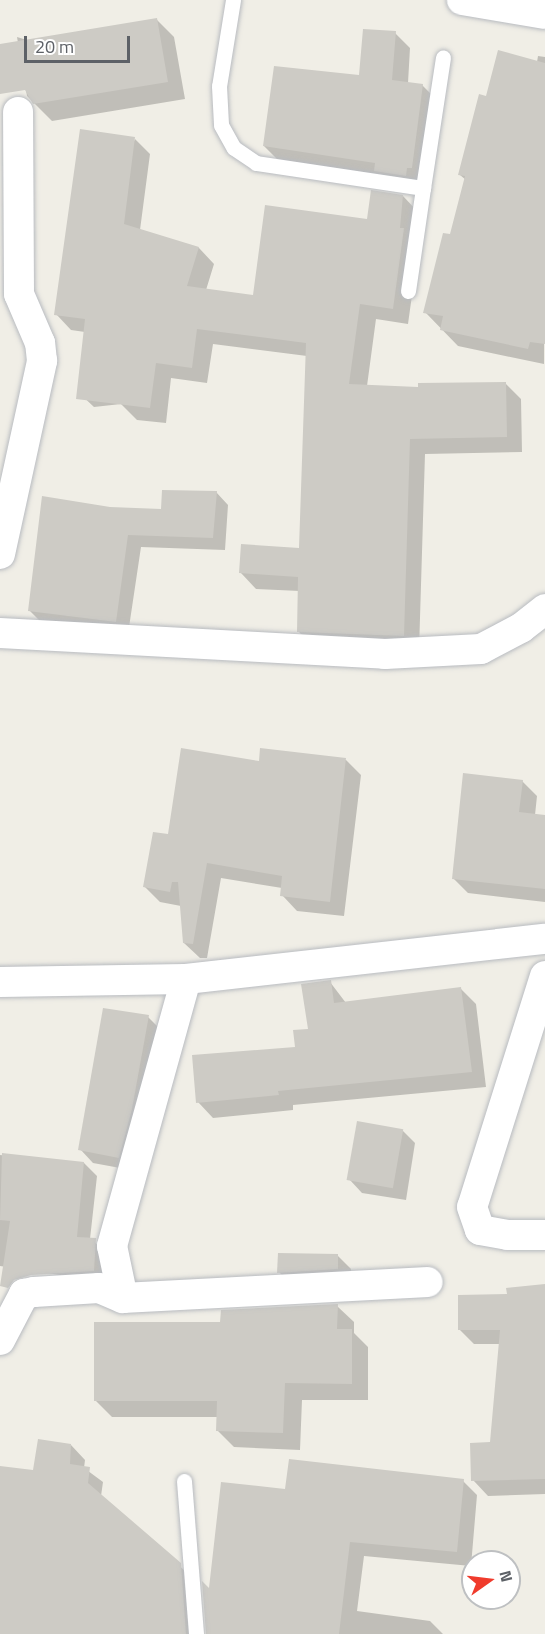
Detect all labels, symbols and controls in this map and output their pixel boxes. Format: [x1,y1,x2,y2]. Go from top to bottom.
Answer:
scale bar [27,24,134,62]
text: 20 m [35,33,74,60]
north arrow [461,1550,521,1610]
text: N [494,1568,520,1584]

